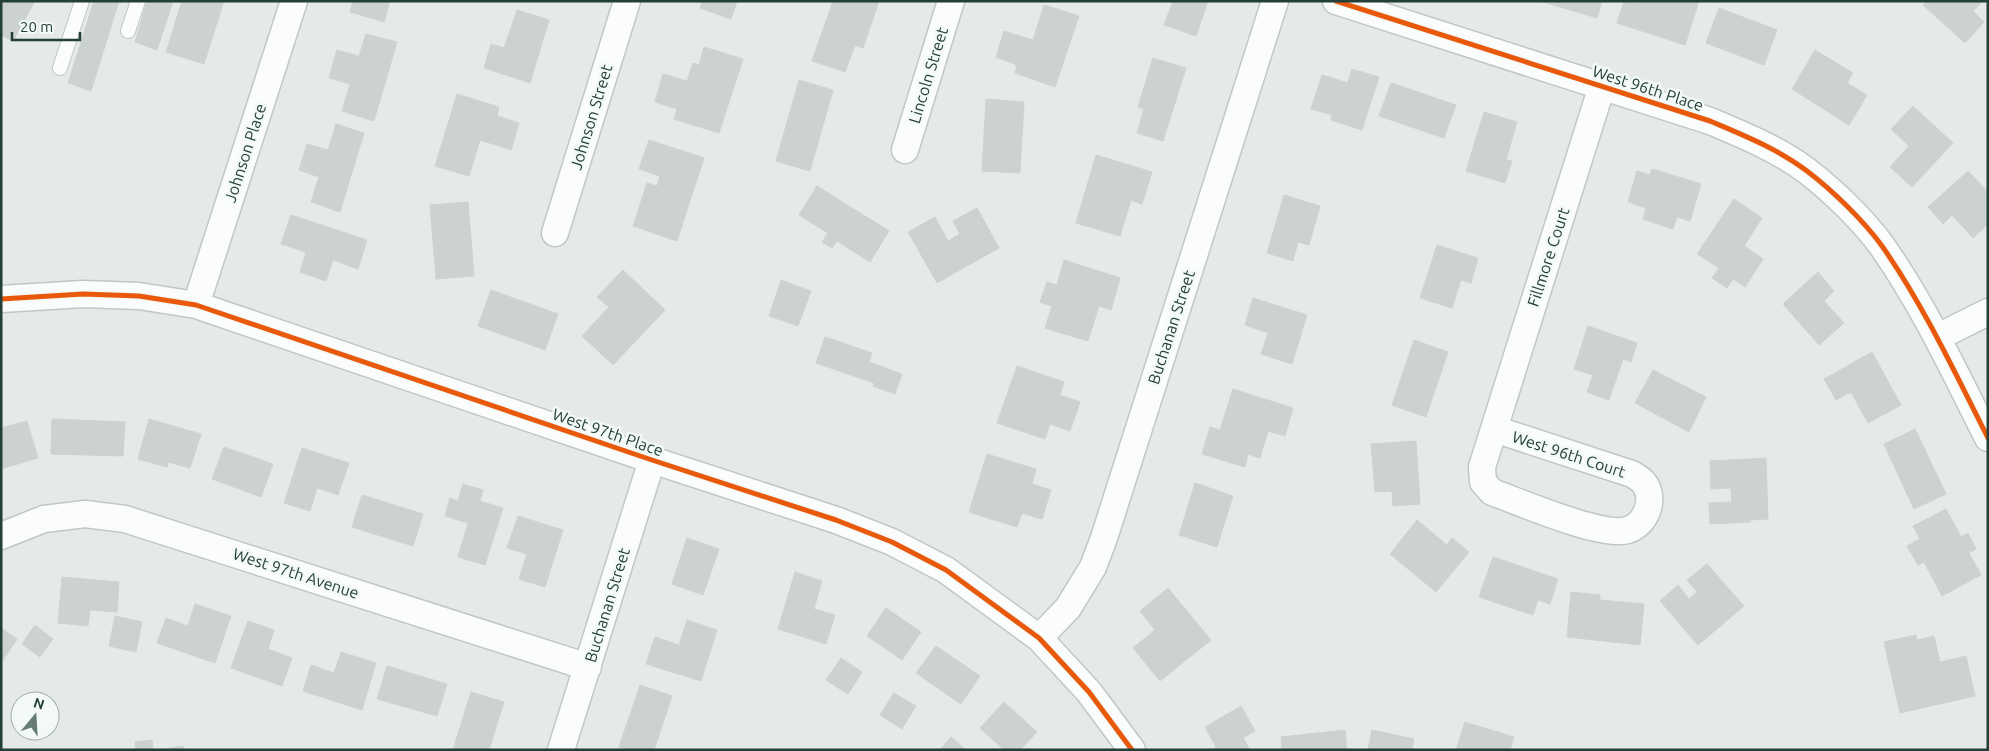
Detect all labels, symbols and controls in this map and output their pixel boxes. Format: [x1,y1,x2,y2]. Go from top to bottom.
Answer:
scale bar [12,10,80,42]
text: 20 m [20,18,53,35]
street label: Lincoln Street [905,24,951,125]
street label: Johnson Street [566,61,616,172]
street label: West 96th Place [1590,62,1706,114]
street label: Johnson Place [221,101,269,205]
street label: Fillmore Court [1524,205,1573,309]
street label: Buchanan Street [1144,267,1198,386]
street label: West 97th Place [550,405,666,459]
street label: West 96th Court [1510,427,1629,481]
street label: West 97th Avenue [231,544,361,602]
street label: Buchanan Street [581,545,633,665]
north arrow [10,691,60,741]
text: N [32,694,46,713]

